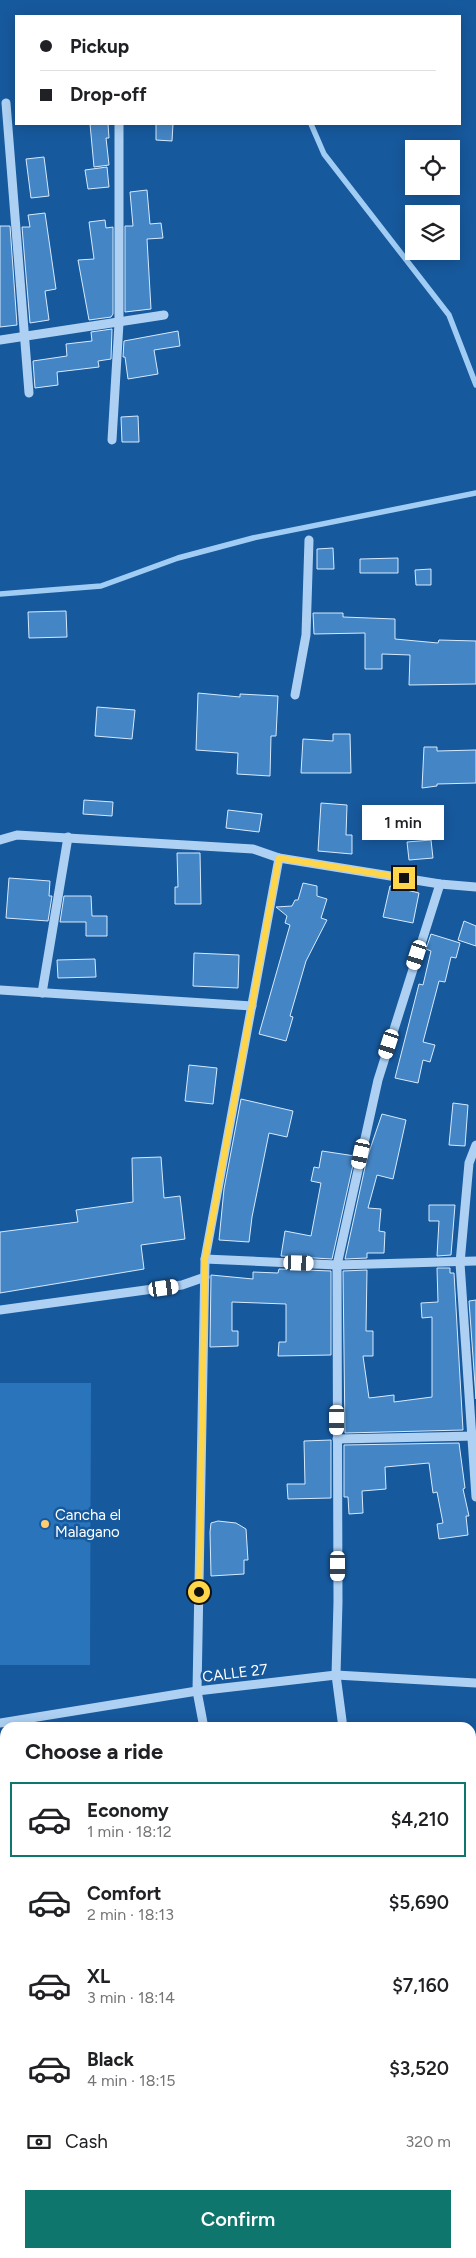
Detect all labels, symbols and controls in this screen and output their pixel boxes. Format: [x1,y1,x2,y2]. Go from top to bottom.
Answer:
text: Pickup [70,35,129,58]
text: Drop-off [70,83,147,106]
map controls [405,140,460,260]
button: locate [405,140,460,195]
button: layers [405,205,460,260]
callout: 1 min [363,806,445,840]
text: 1 min [384,813,422,832]
route end [393,867,415,889]
car [405,938,428,972]
car [377,1027,400,1061]
car [350,1138,371,1170]
car [283,1255,314,1271]
car [148,1278,179,1298]
car [329,1405,344,1435]
place label: Cancha el Malagano [55,1506,121,1541]
marker: Cancha el Malagano [39,1518,51,1530]
car [330,1551,345,1581]
route start [188,1581,210,1603]
street label: CALLE 27 [201,1660,269,1686]
text: Choose a ride [25,1738,163,1765]
icon: car [27,1797,72,1842]
text: Economy [87,1799,169,1822]
text: $4,210 [391,1808,449,1831]
text: 1 min · 18:12 [87,1822,172,1841]
icon: car [27,1880,72,1925]
text: Comfort [87,1882,162,1905]
text: $5,690 [389,1891,449,1914]
text: 2 min · 18:13 [87,1905,174,1924]
icon: car [27,1963,72,2008]
text: XL [87,1965,110,1988]
text: $7,160 [392,1974,449,1997]
text: 3 min · 18:14 [87,1988,175,2007]
icon: car [27,2046,72,2091]
text: Black [87,2048,134,2071]
text: $3,520 [389,2057,449,2080]
text: 4 min · 18:15 [87,2071,175,2090]
icon: cash [25,2128,53,2156]
text: Cash [65,2130,108,2153]
text: 320 m [406,2132,451,2151]
button: Confirm [25,2190,451,2248]

